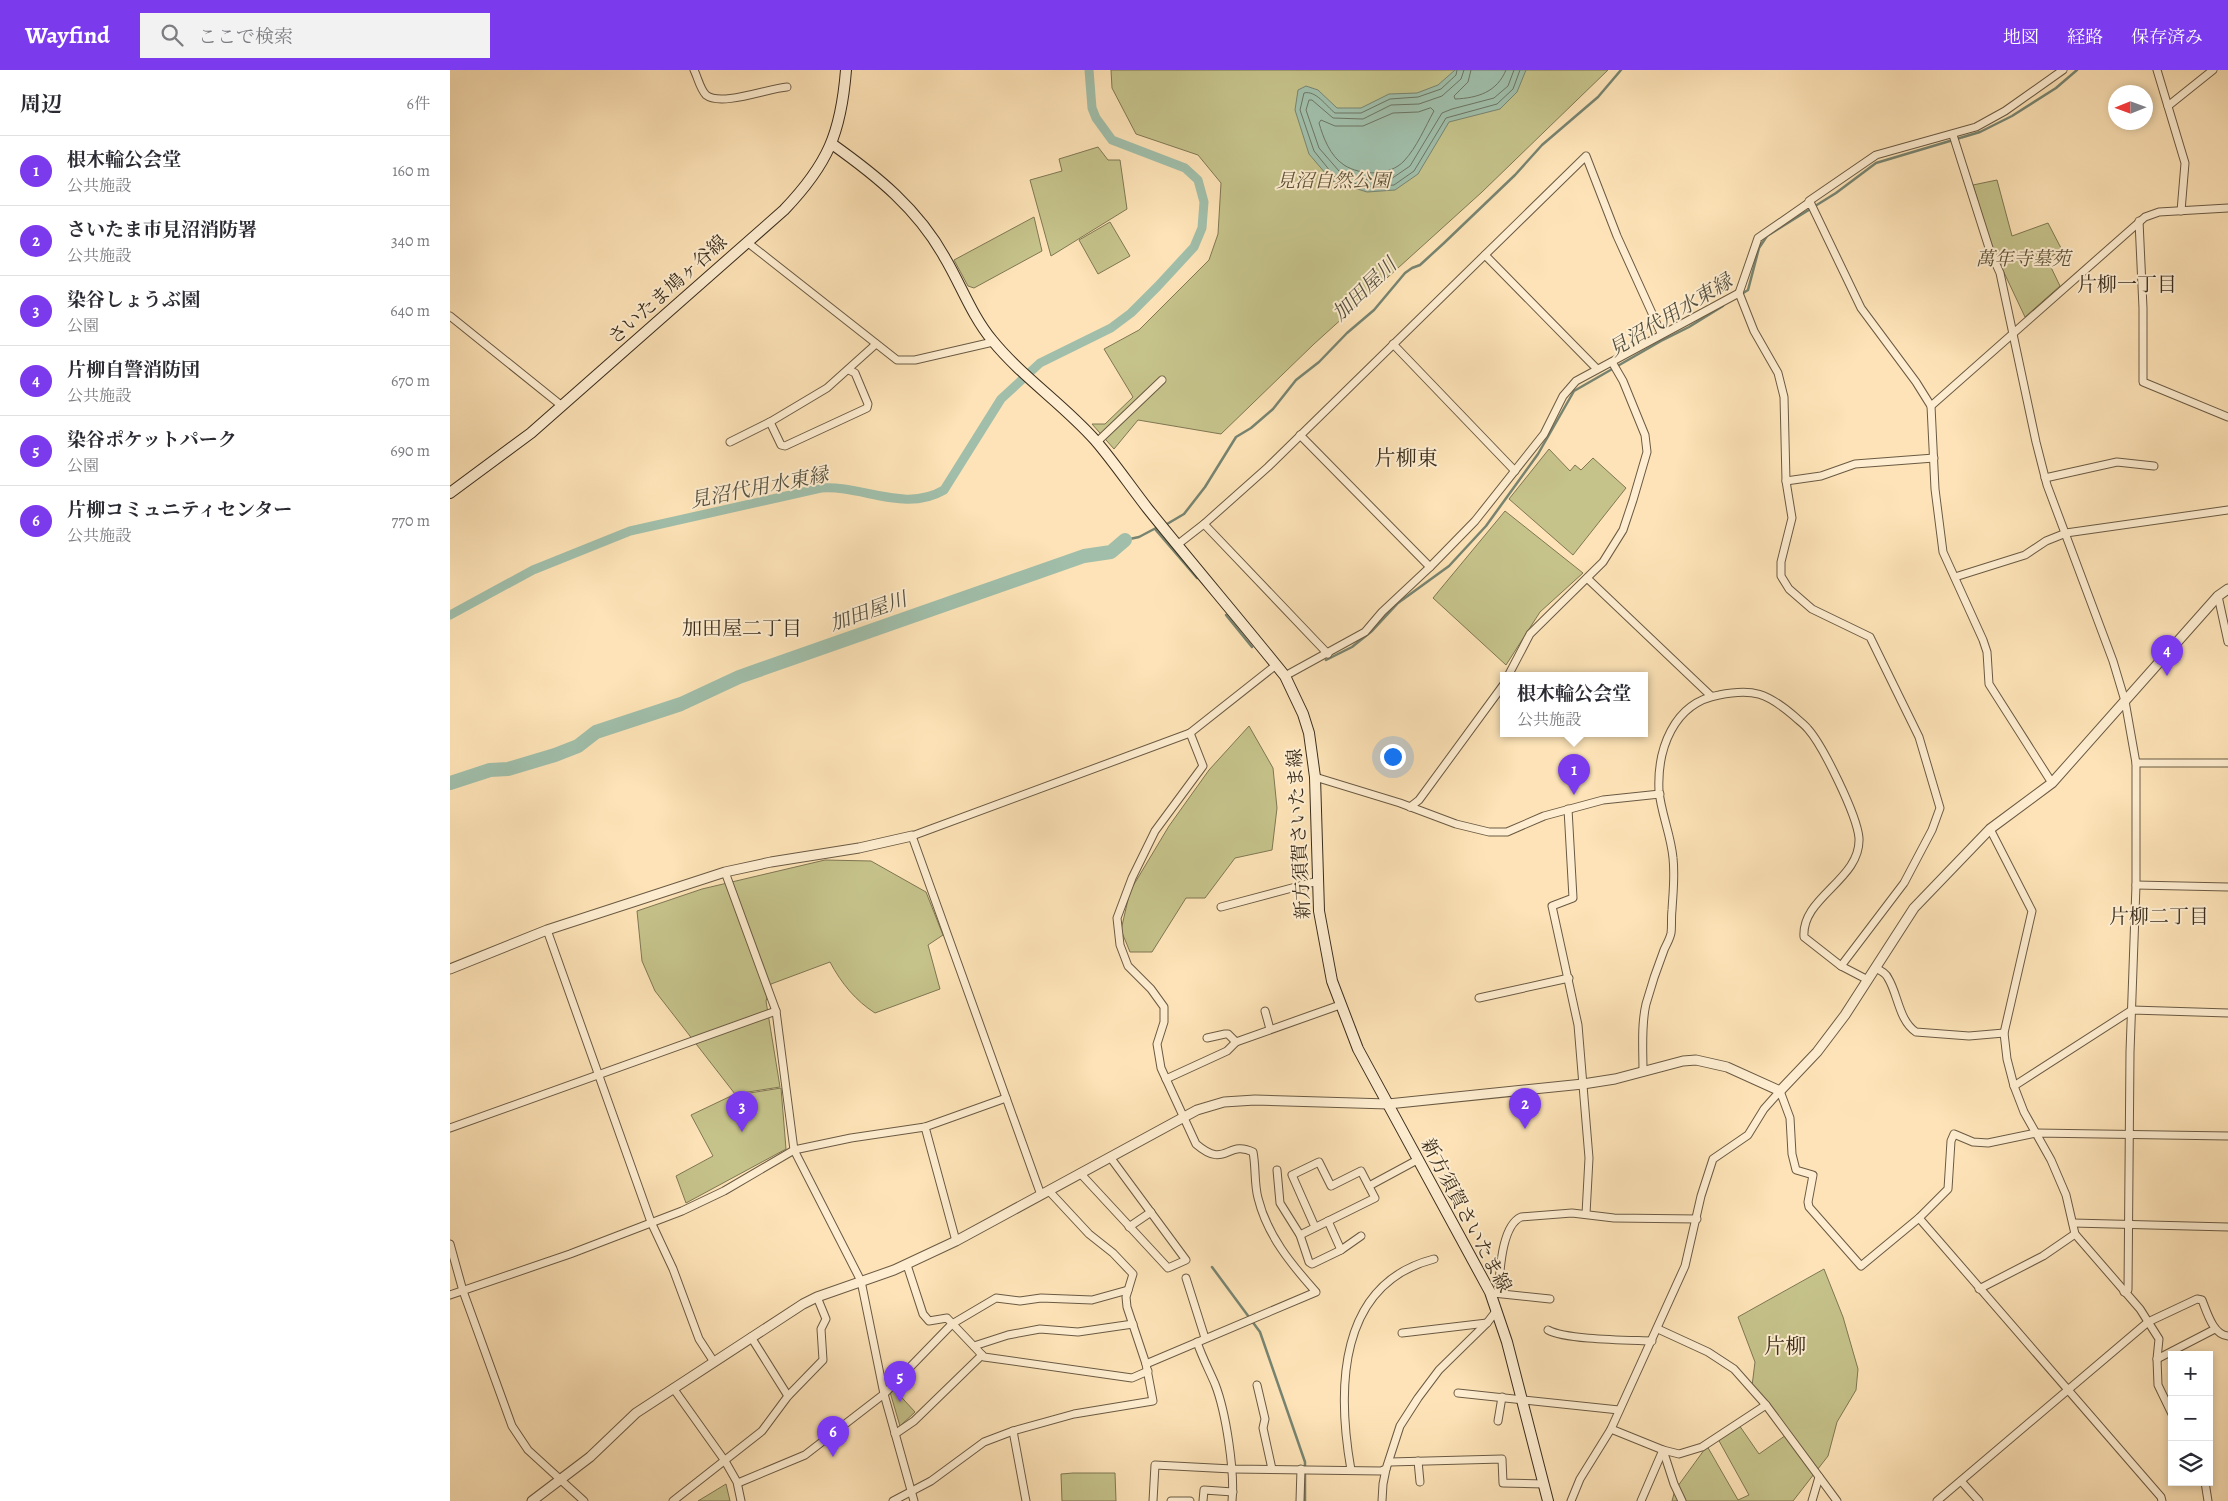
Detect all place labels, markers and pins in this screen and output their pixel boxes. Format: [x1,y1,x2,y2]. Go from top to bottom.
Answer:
pin: 4 [2151,635,2183,676]
pin: 1 [1558,754,1590,795]
pin: 2 [1509,1088,1541,1129]
pin: 3 [726,1091,758,1132]
pin: 5 [884,1361,916,1402]
pin: 6 [817,1416,849,1457]

